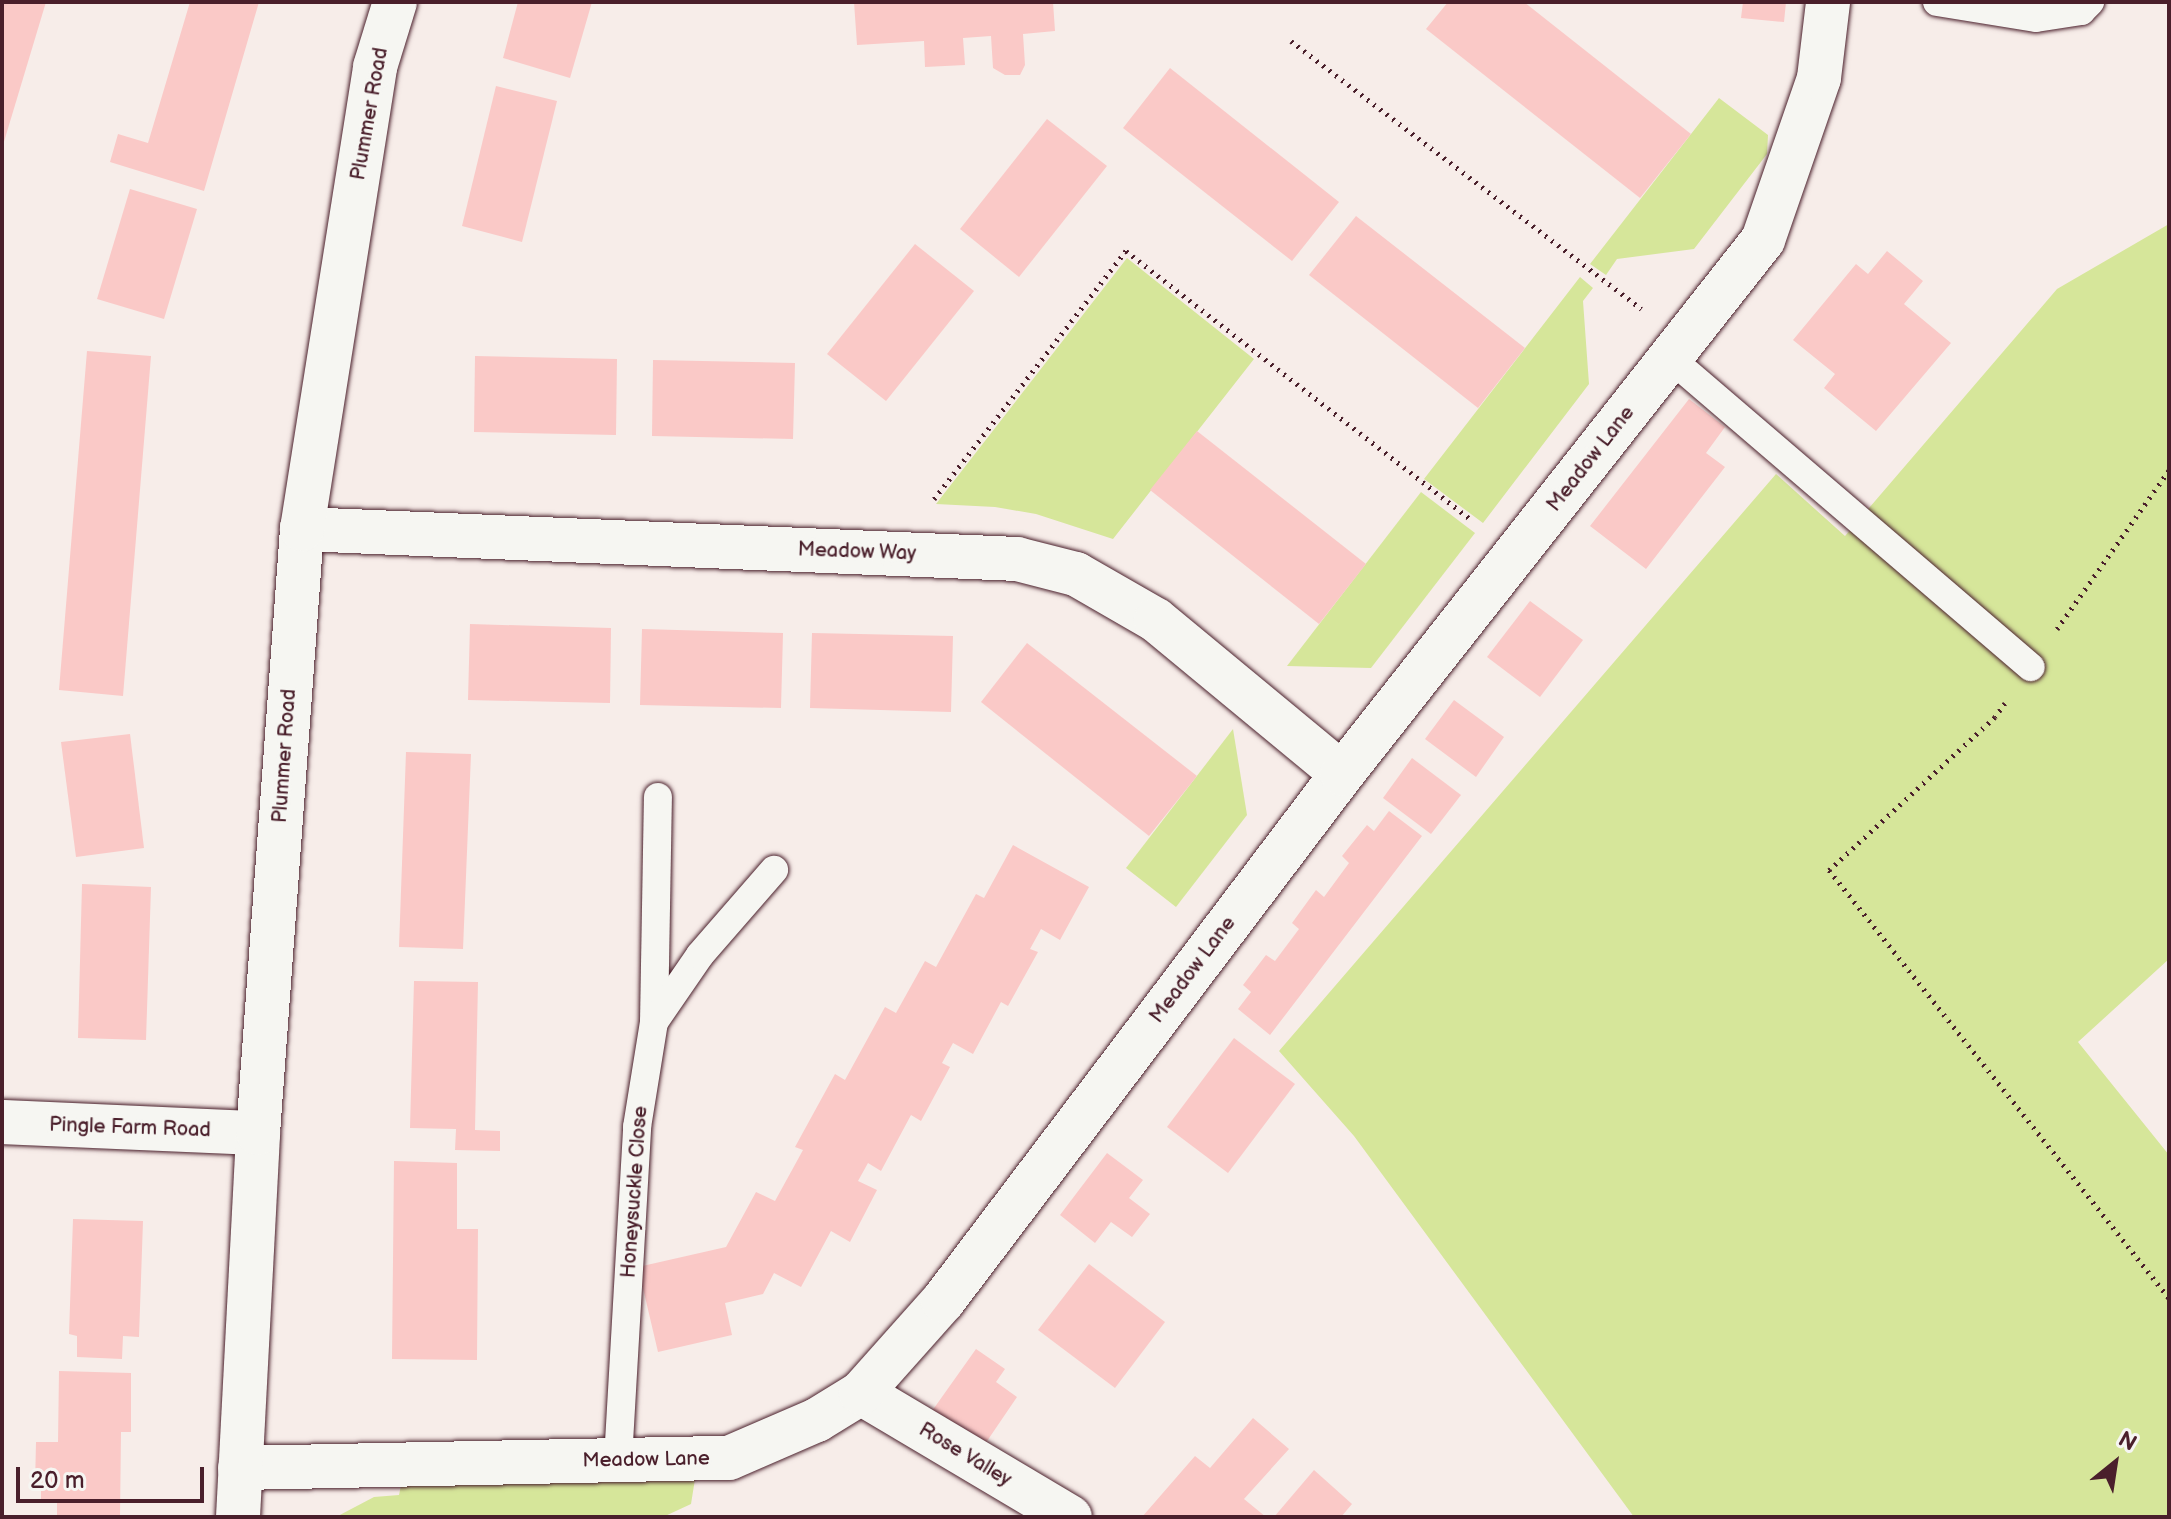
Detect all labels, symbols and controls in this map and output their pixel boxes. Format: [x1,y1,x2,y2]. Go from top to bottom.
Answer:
street label: Plummer Road [347,46,393,182]
street label: Meadow Lane [1542,401,1640,517]
street label: Meadow Way [797,538,917,566]
street label: Plummer Road [268,688,302,824]
street label: Meadow Lane [1145,912,1241,1028]
street label: Honeysuckle Close [617,1105,653,1279]
street label: Pingle Farm Road [49,1113,211,1143]
street label: Rose Valley [914,1418,1016,1492]
north arrow [2075,1423,2155,1503]
text: N [2113,1426,2141,1458]
street label: Meadow Lane [582,1447,710,1473]
scale bar [20,1451,208,1501]
text: 20 m [30,1466,85,1495]

